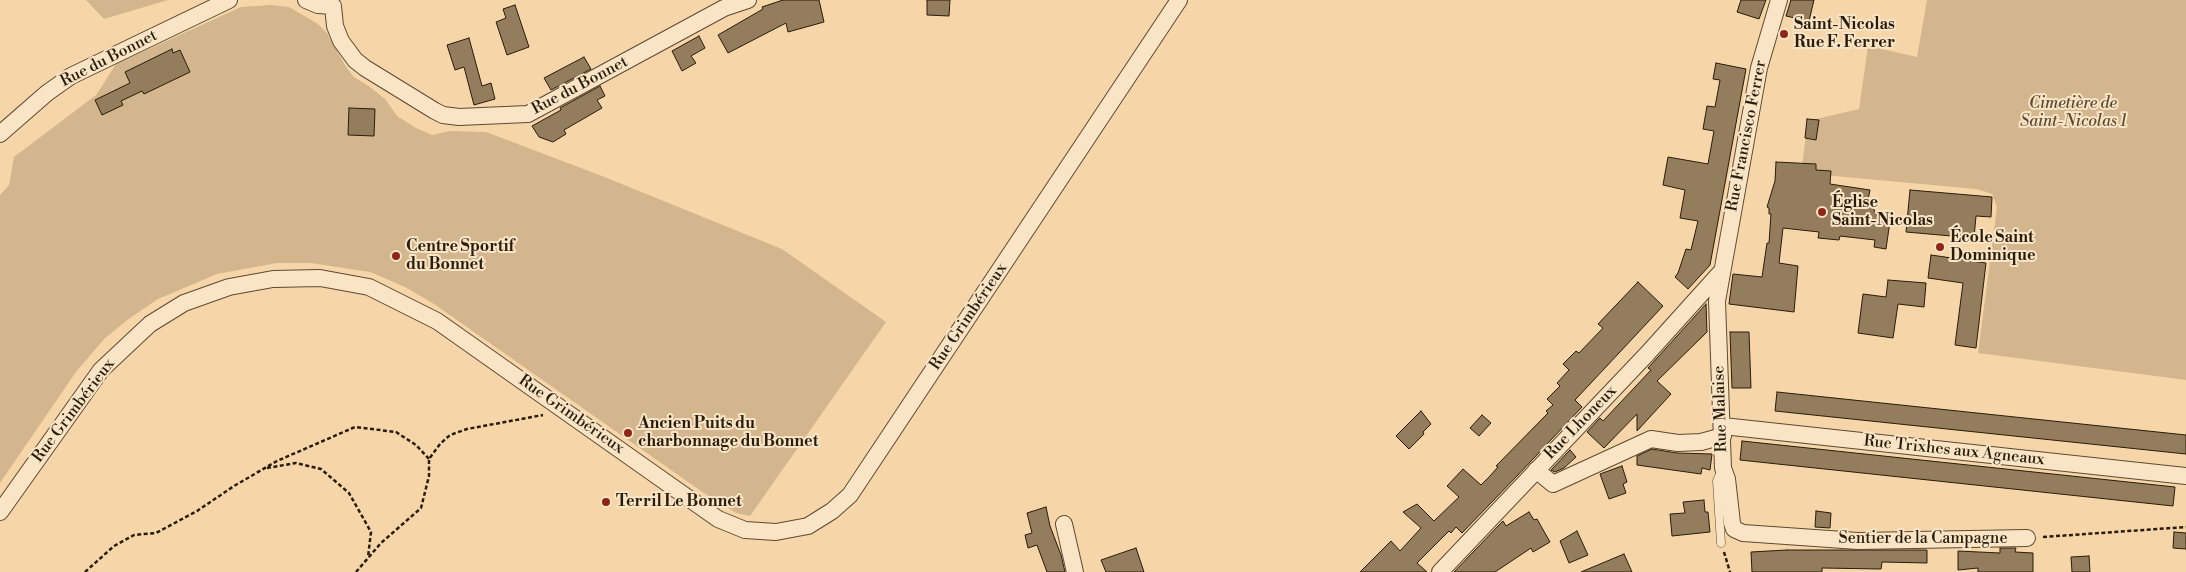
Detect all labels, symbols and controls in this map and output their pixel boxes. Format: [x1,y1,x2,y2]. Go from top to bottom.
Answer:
place label: Saint-Nicolas Rue F. Ferrer [1794,15,1895,53]
street label: Rue du Bonnet [57,26,161,92]
marker: Saint-Nicolas Rue F. Ferrer [1778,28,1790,40]
street label: Rue du Bonnet [529,53,631,119]
street label: Rue Francisco Ferrer [1723,59,1771,213]
park label: Cimetière de Saint-Nicolas 1 [2020,94,2126,132]
place label: Église Saint-Nicolas [1832,193,1933,231]
marker: Église Saint-Nicolas [1816,206,1828,218]
place label: École Saint Dominique [1950,228,2036,266]
place label: Centre Sportif du Bonnet [406,237,514,275]
marker: École Saint Dominique [1934,241,1946,253]
marker: Centre Sportif du Bonnet [390,250,402,262]
street label: Rue Grimbérieux [926,260,1012,374]
street label: Rue Grimbérieux [29,355,119,467]
street label: Rue Malaise [1710,365,1732,453]
street label: Rue Grimbérieux [514,371,628,459]
street label: Rue Lhoneux [1541,382,1621,464]
place label: Ancien Puits du charbonnage du Bonnet [638,414,818,452]
marker: Ancien Puits du charbonnage du Bonnet [622,427,634,439]
street label: Rue Trixhes aux Agneaux [1863,432,2045,470]
place label: Terril Le Bonnet [616,492,742,512]
marker: Terril Le Bonnet [600,496,612,508]
street label: Sentier de la Campagne [1839,529,2007,549]

